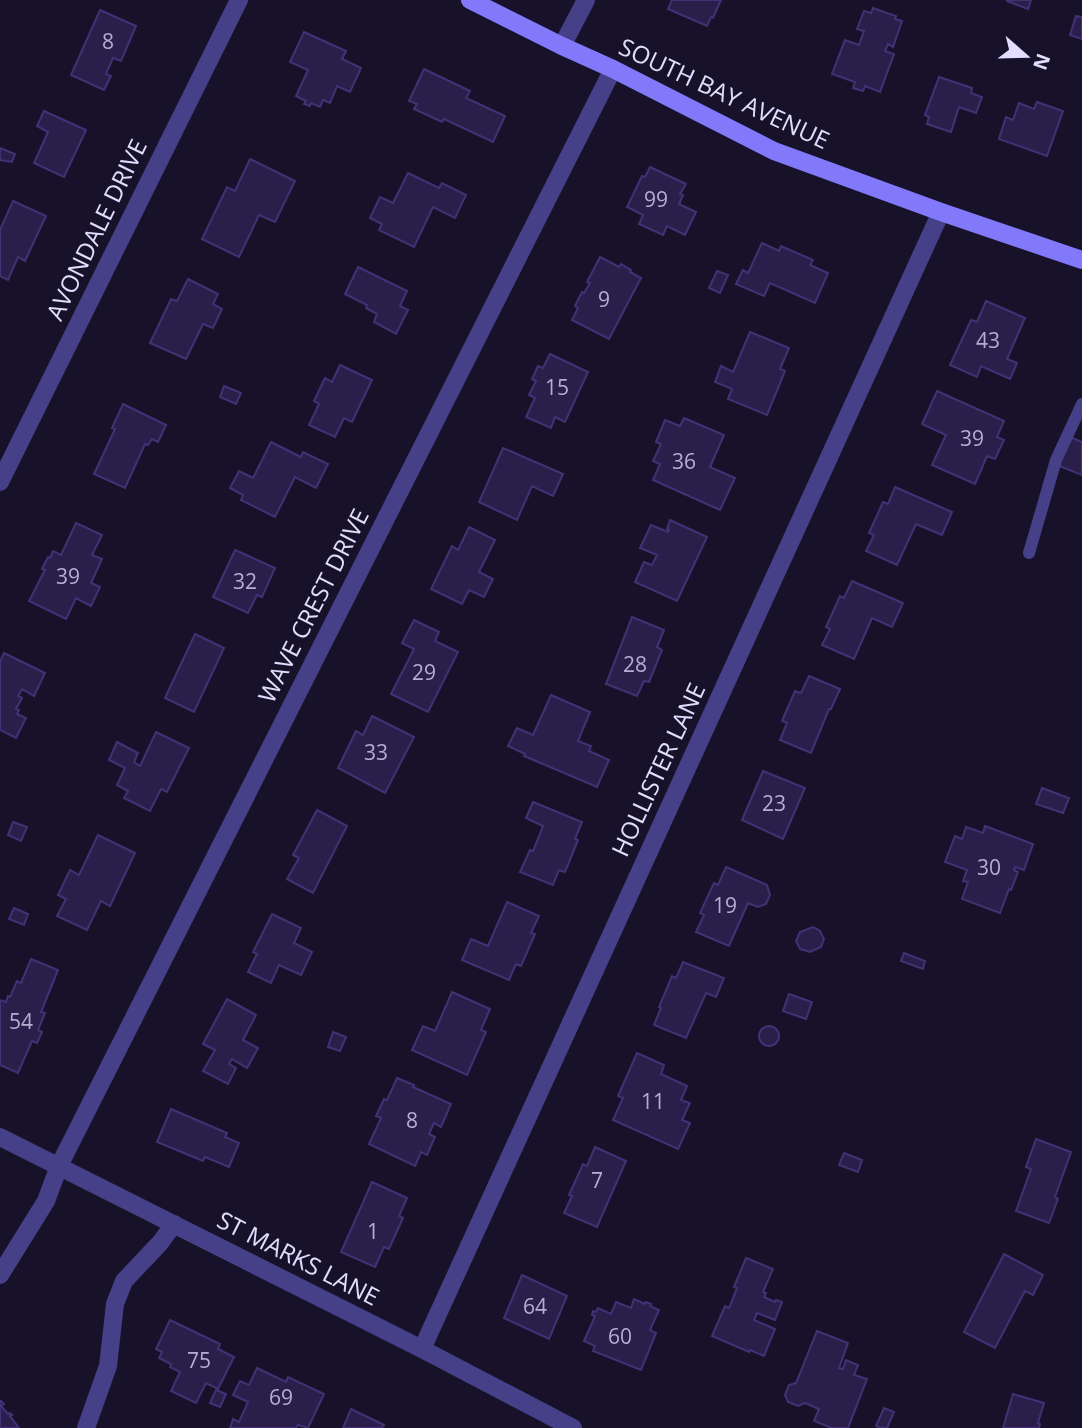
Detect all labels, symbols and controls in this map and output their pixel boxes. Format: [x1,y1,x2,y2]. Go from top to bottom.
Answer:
north arrow [991,21,1061,91]
house number: 8 [102,27,114,55]
street label: SOUTH BAY AVENUE [614,29,835,156]
text: N [1027,50,1057,74]
street label: AVONDALE DRIVE [38,133,154,325]
house number: 99 [644,185,668,213]
house number: 9 [598,285,610,313]
house number: 43 [976,326,1000,354]
house number: 15 [545,373,569,401]
house number: 39 [960,424,984,452]
house number: 36 [672,447,696,475]
street label: WAVE CREST DRIVE [249,503,376,708]
house number: 39 [56,562,80,590]
house number: 32 [233,567,257,595]
house number: 28 [623,650,647,678]
house number: 29 [412,658,436,686]
street label: HOLLISTER LANE [603,677,712,862]
house number: 33 [364,738,388,766]
house number: 23 [762,789,786,817]
house number: 30 [977,853,1001,881]
house number: 19 [713,891,737,919]
house number: 54 [9,1007,33,1035]
house number: 11 [641,1087,665,1115]
house number: 8 [406,1106,418,1134]
house number: 7 [591,1166,603,1194]
street label: ST MARKS LANE [212,1203,385,1313]
house number: 1 [367,1217,379,1245]
house number: 64 [523,1292,547,1320]
house number: 60 [608,1322,632,1350]
house number: 75 [187,1346,211,1374]
house number: 69 [269,1383,293,1411]

